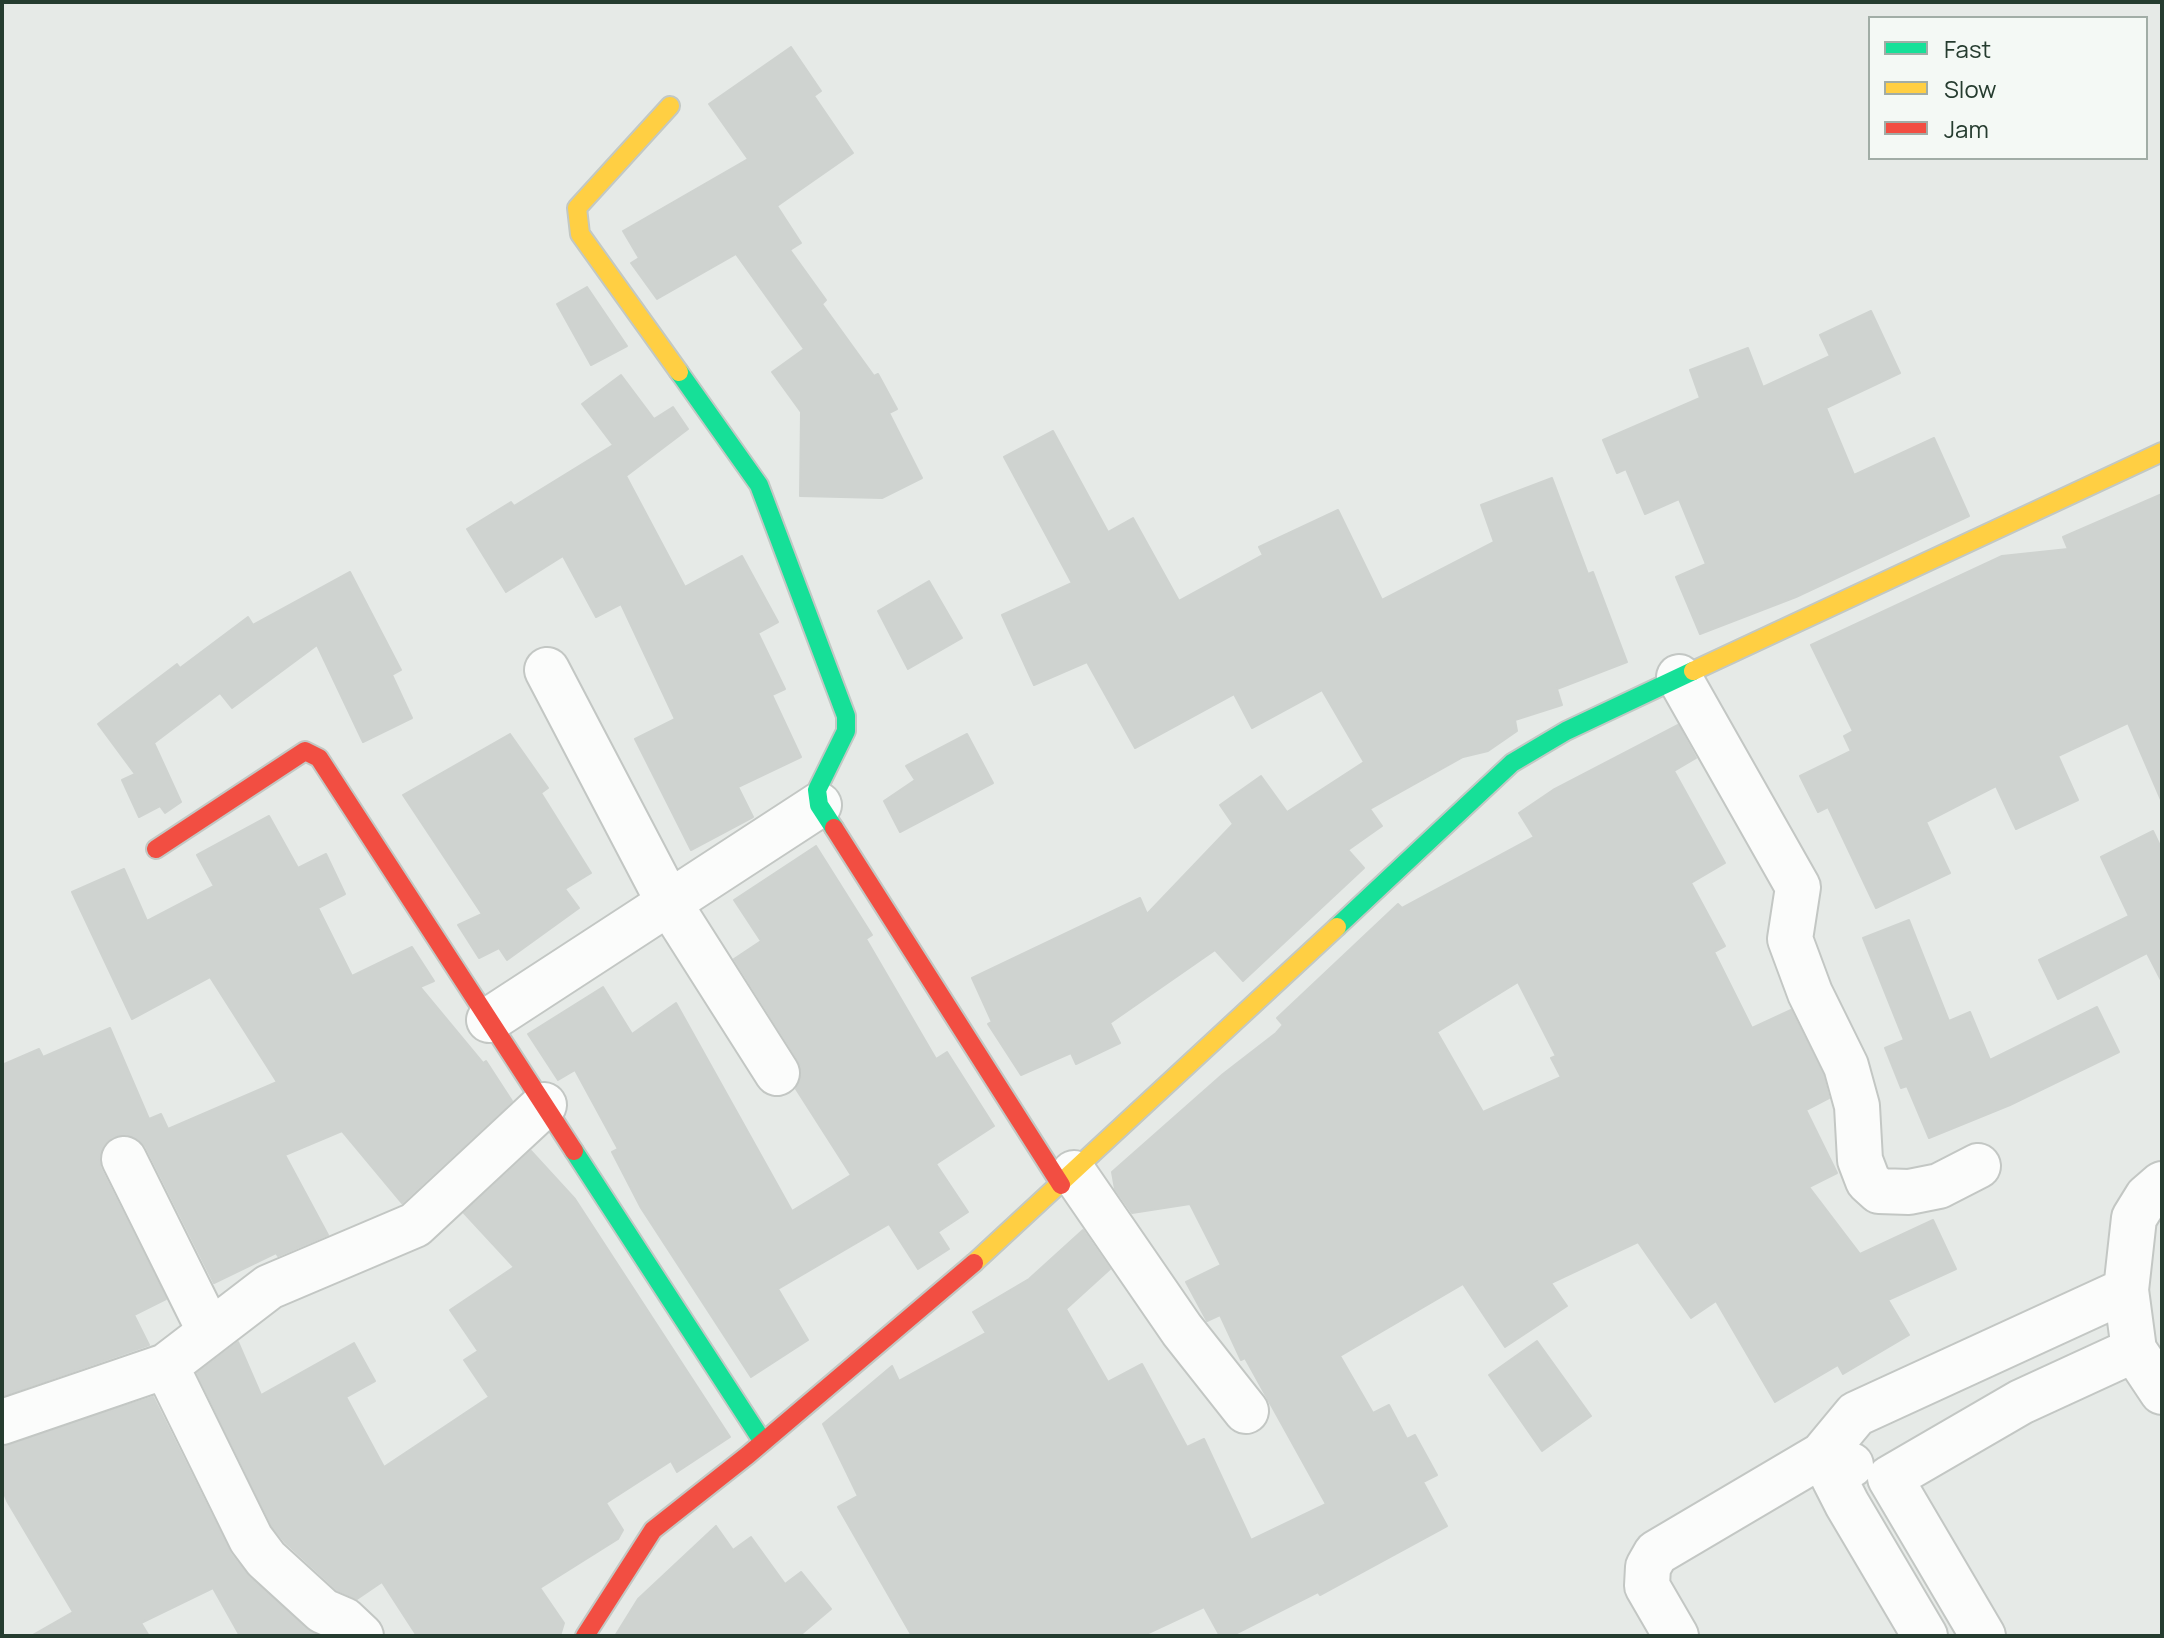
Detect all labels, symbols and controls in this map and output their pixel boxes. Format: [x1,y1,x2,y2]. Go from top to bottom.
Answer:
legend [1868,16,2148,160]
text: Fast [1944,32,1991,65]
text: Slow [1944,72,1997,105]
text: Jam [1944,112,1989,145]

